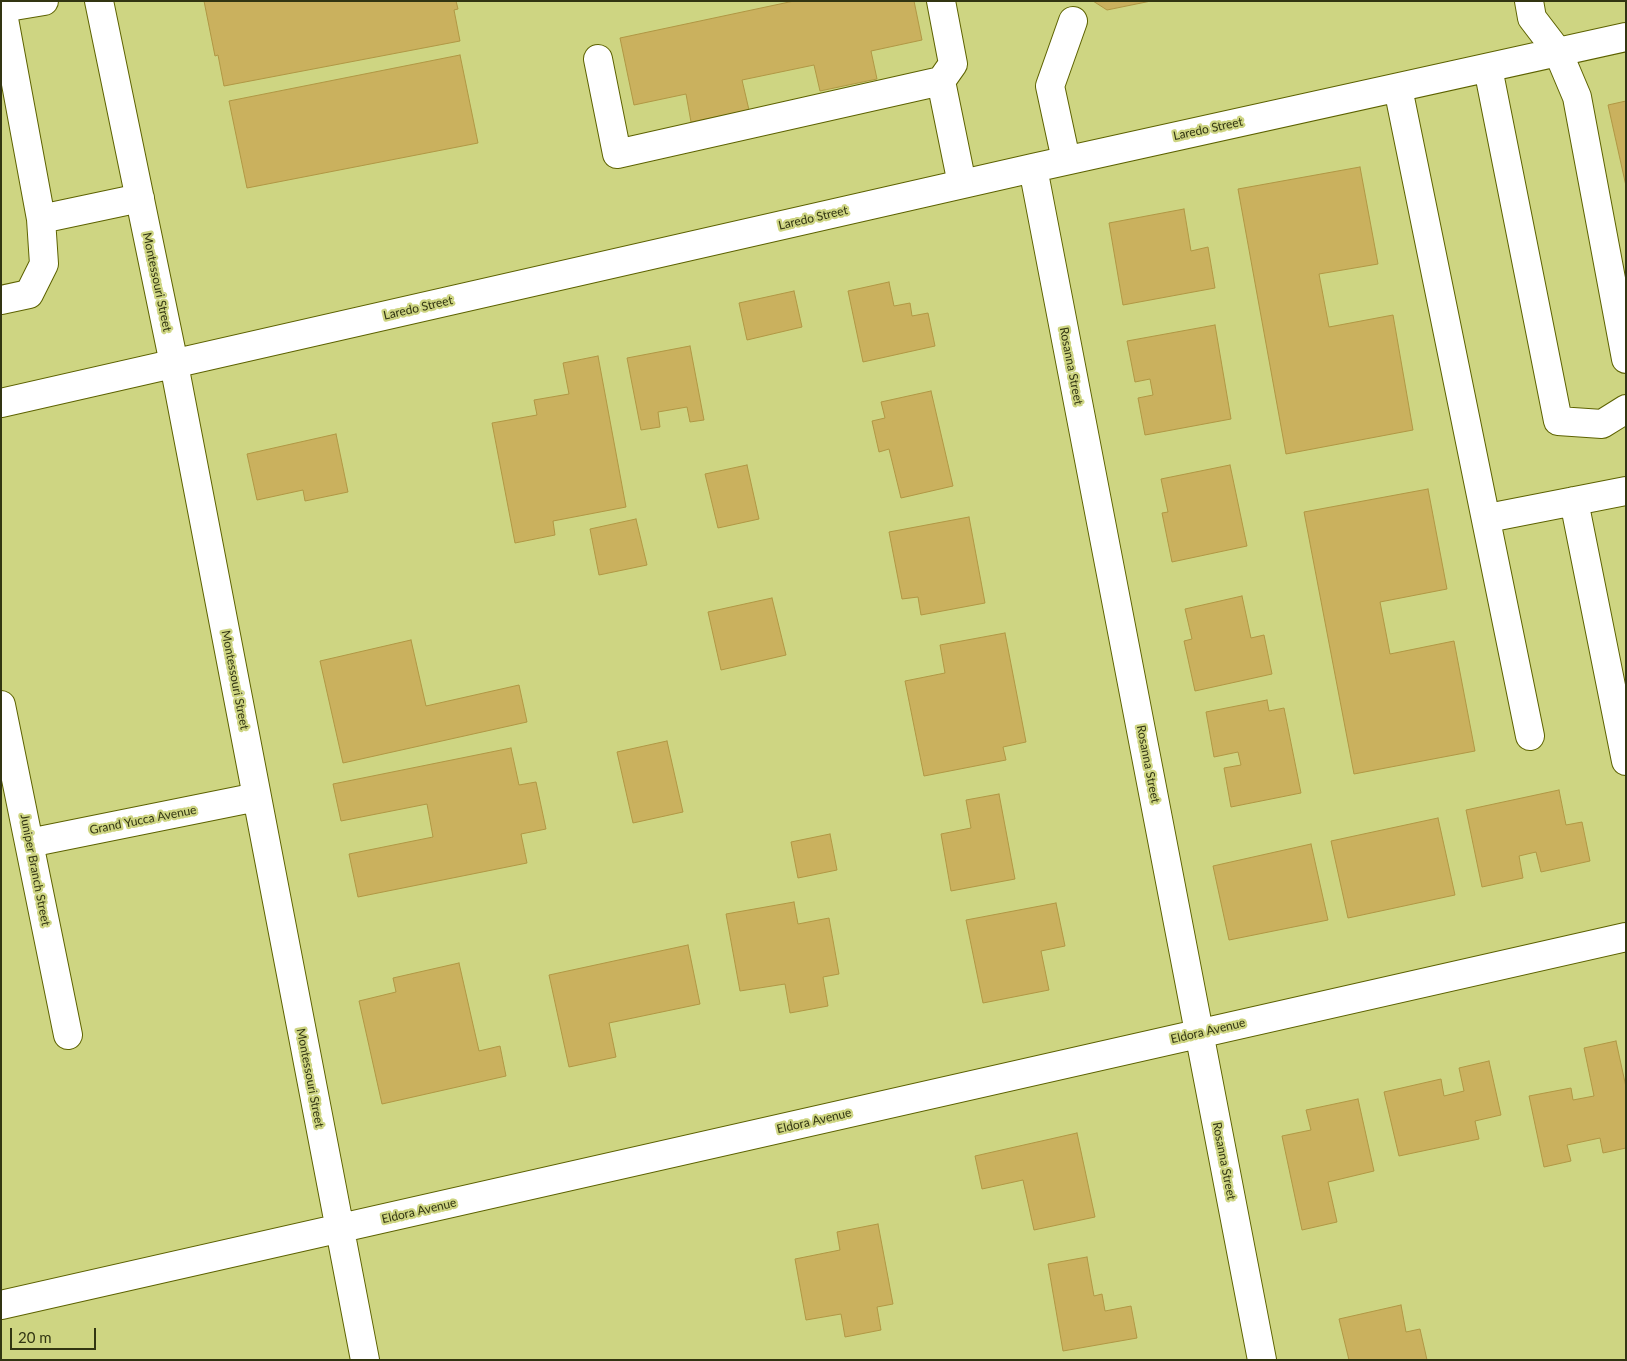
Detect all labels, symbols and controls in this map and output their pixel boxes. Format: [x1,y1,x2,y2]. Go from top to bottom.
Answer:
street label: Laredo Street [1172,115,1244,143]
street label: Laredo Street [777,203,849,233]
street label: Montessouri Street [139,231,175,333]
street label: Laredo Street [382,293,454,323]
street label: Rosanna Street [1056,326,1086,406]
street label: Montessouri Street [218,629,252,731]
street label: Rosanna Street [1133,724,1163,804]
street label: Grand Yucca Avenue [88,803,198,837]
street label: Juniper Branch Street [17,813,53,927]
street label: Eldora Avenue [1169,1015,1247,1047]
street label: Montessouri Street [293,1027,327,1129]
street label: Eldora Avenue [775,1105,853,1137]
street label: Rosanna Street [1209,1121,1239,1201]
street label: Eldora Avenue [380,1195,458,1227]
scale bar [12,1318,99,1350]
text: 20 m [18,1328,52,1346]

